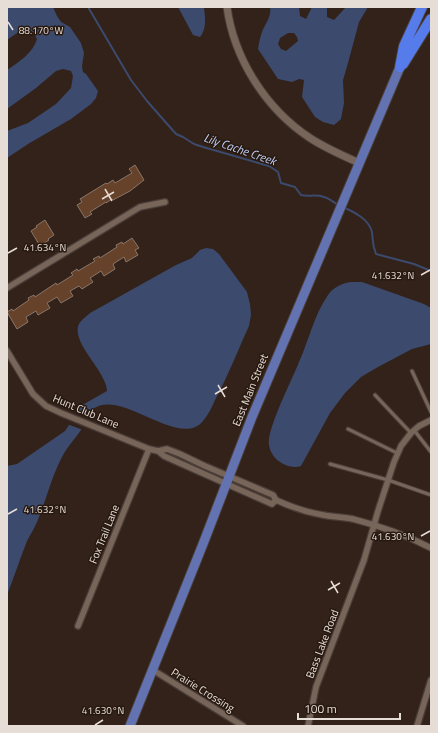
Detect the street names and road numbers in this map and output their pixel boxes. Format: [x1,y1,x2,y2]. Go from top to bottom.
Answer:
street label: East Main Street [228,351,272,429]
street label: Hunt Club Lane [51,390,122,432]
street label: Fox Trail Lane [85,502,123,566]
street label: Bass Lake Road [302,607,343,681]
street label: Prairie Crossing [168,664,238,716]

